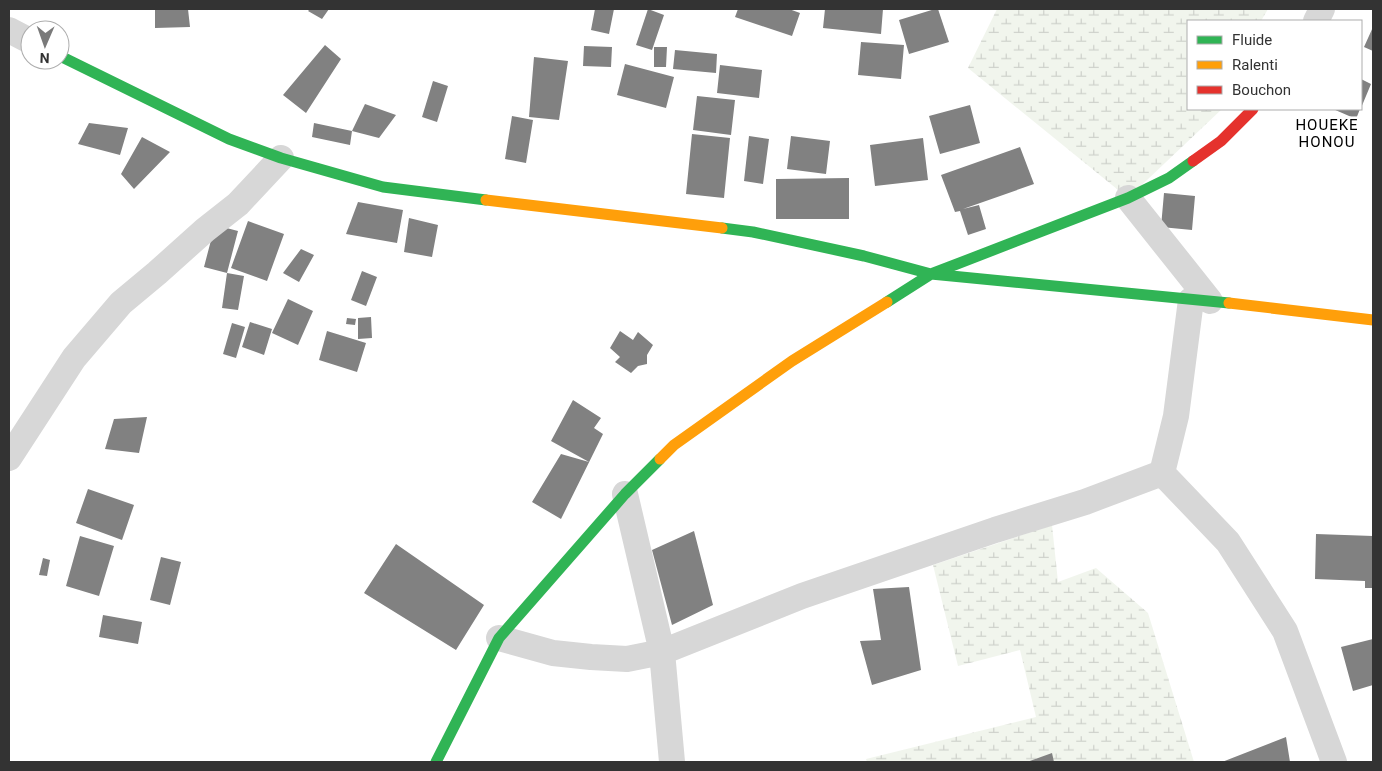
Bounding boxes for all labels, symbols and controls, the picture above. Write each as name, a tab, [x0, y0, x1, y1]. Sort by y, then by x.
north arrow	[20, 20, 70, 70]
legend	[1187, 20, 1362, 110]
text: Fluide	[1232, 31, 1272, 49]
text: N	[39, 50, 50, 66]
text: Ralenti	[1232, 56, 1278, 74]
text: Bouchon	[1232, 81, 1291, 99]
district label: HOUEKE HONOU	[1295, 116, 1359, 151]

